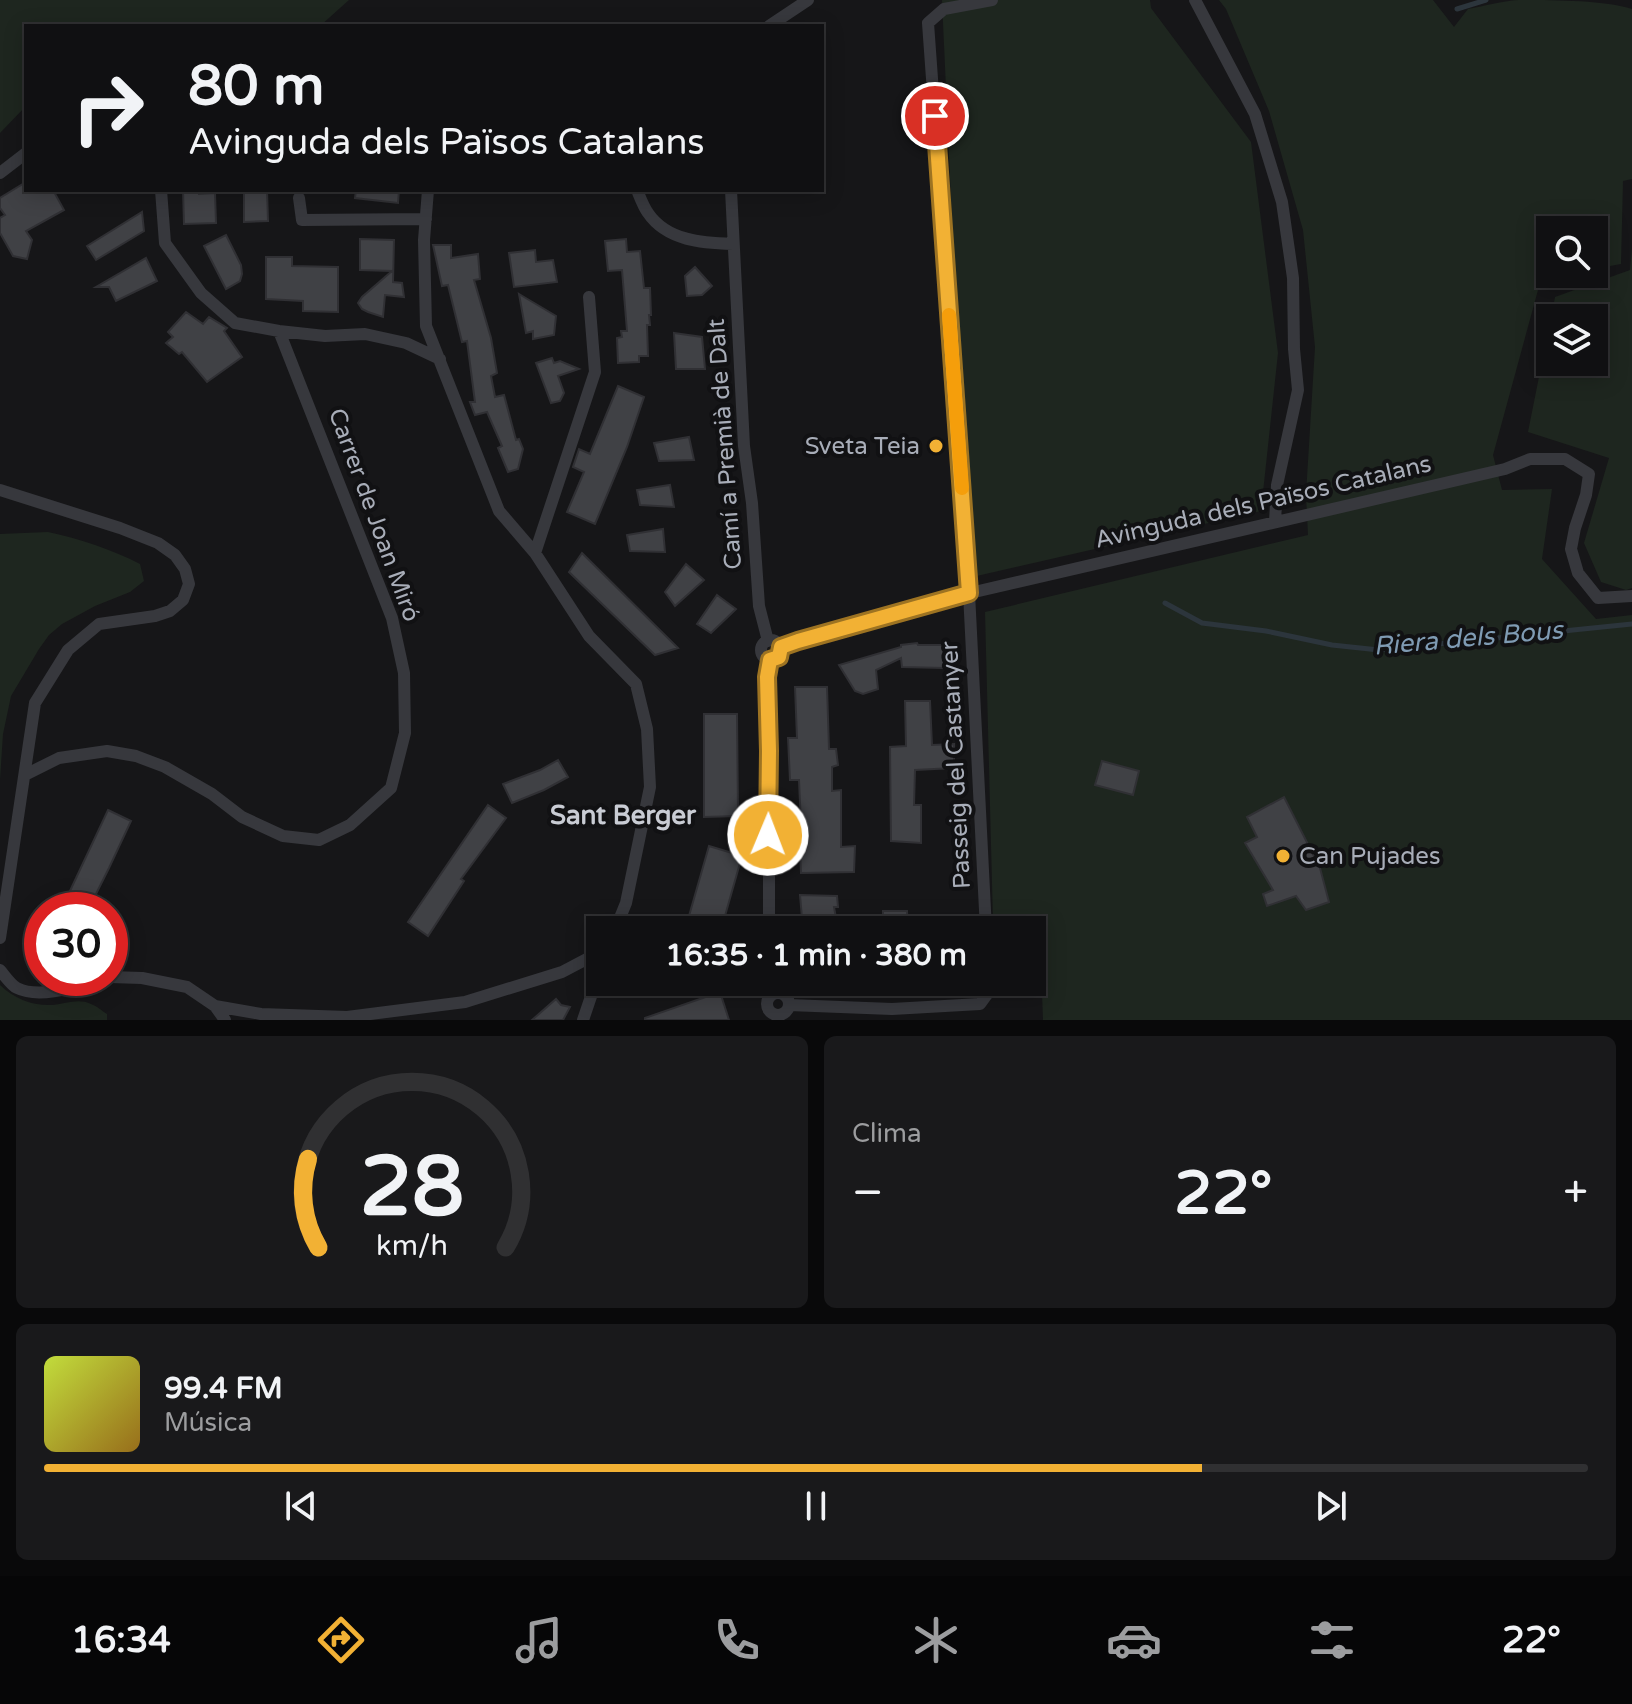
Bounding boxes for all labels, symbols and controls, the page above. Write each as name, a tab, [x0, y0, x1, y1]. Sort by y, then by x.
text: 80 m	[188, 53, 324, 120]
icon: right	[56, 56, 160, 160]
pin	[901, 82, 969, 150]
icon: arrive	[913, 94, 957, 138]
text: Avinguda dels Països Catalans	[188, 121, 705, 164]
map controls	[1536, 216, 1608, 376]
button: search	[1536, 216, 1608, 288]
button: layers	[1536, 304, 1608, 376]
street label: Camí a Premià de Dalt	[702, 317, 748, 571]
street label: Carrer de Joan Miró	[322, 404, 426, 626]
place label: Sveta Teia	[805, 432, 920, 461]
marker: Sveta Teia	[927, 437, 945, 455]
street label: Avinguda dels Països Catalans	[1092, 449, 1434, 555]
water label: Riera dels Bous	[1372, 614, 1565, 662]
street label: Passeig del Castanyer	[935, 640, 977, 890]
position arrow	[726, 793, 810, 877]
district label: Sant Berger	[550, 800, 697, 831]
place label: Can Pujades	[1299, 842, 1440, 871]
marker: Can Pujades	[1274, 847, 1292, 865]
speed limit sign: 30	[24, 892, 128, 996]
text: 16:35 · 1 min · 380 m	[665, 937, 967, 974]
text: Clima	[852, 1118, 922, 1149]
text: 28	[360, 1138, 464, 1238]
text: 22°	[1174, 1158, 1272, 1230]
text: −	[852, 1167, 883, 1220]
text: +	[1563, 1167, 1588, 1220]
text: km/h	[376, 1229, 448, 1263]
text: 99.4 FM	[164, 1370, 283, 1407]
text: Música	[164, 1407, 252, 1438]
icon: previous	[279, 1484, 323, 1528]
icon: pause	[794, 1484, 838, 1528]
icon: next	[1309, 1484, 1353, 1528]
icon: directions	[313, 1612, 369, 1668]
icon: music	[511, 1612, 567, 1668]
icon: phone	[709, 1612, 765, 1668]
icon: climate	[908, 1612, 964, 1668]
icon: car	[1106, 1612, 1162, 1668]
icon: filters	[1304, 1612, 1360, 1668]
text: 16:34	[71, 1619, 171, 1662]
text: 22°	[1502, 1619, 1561, 1662]

